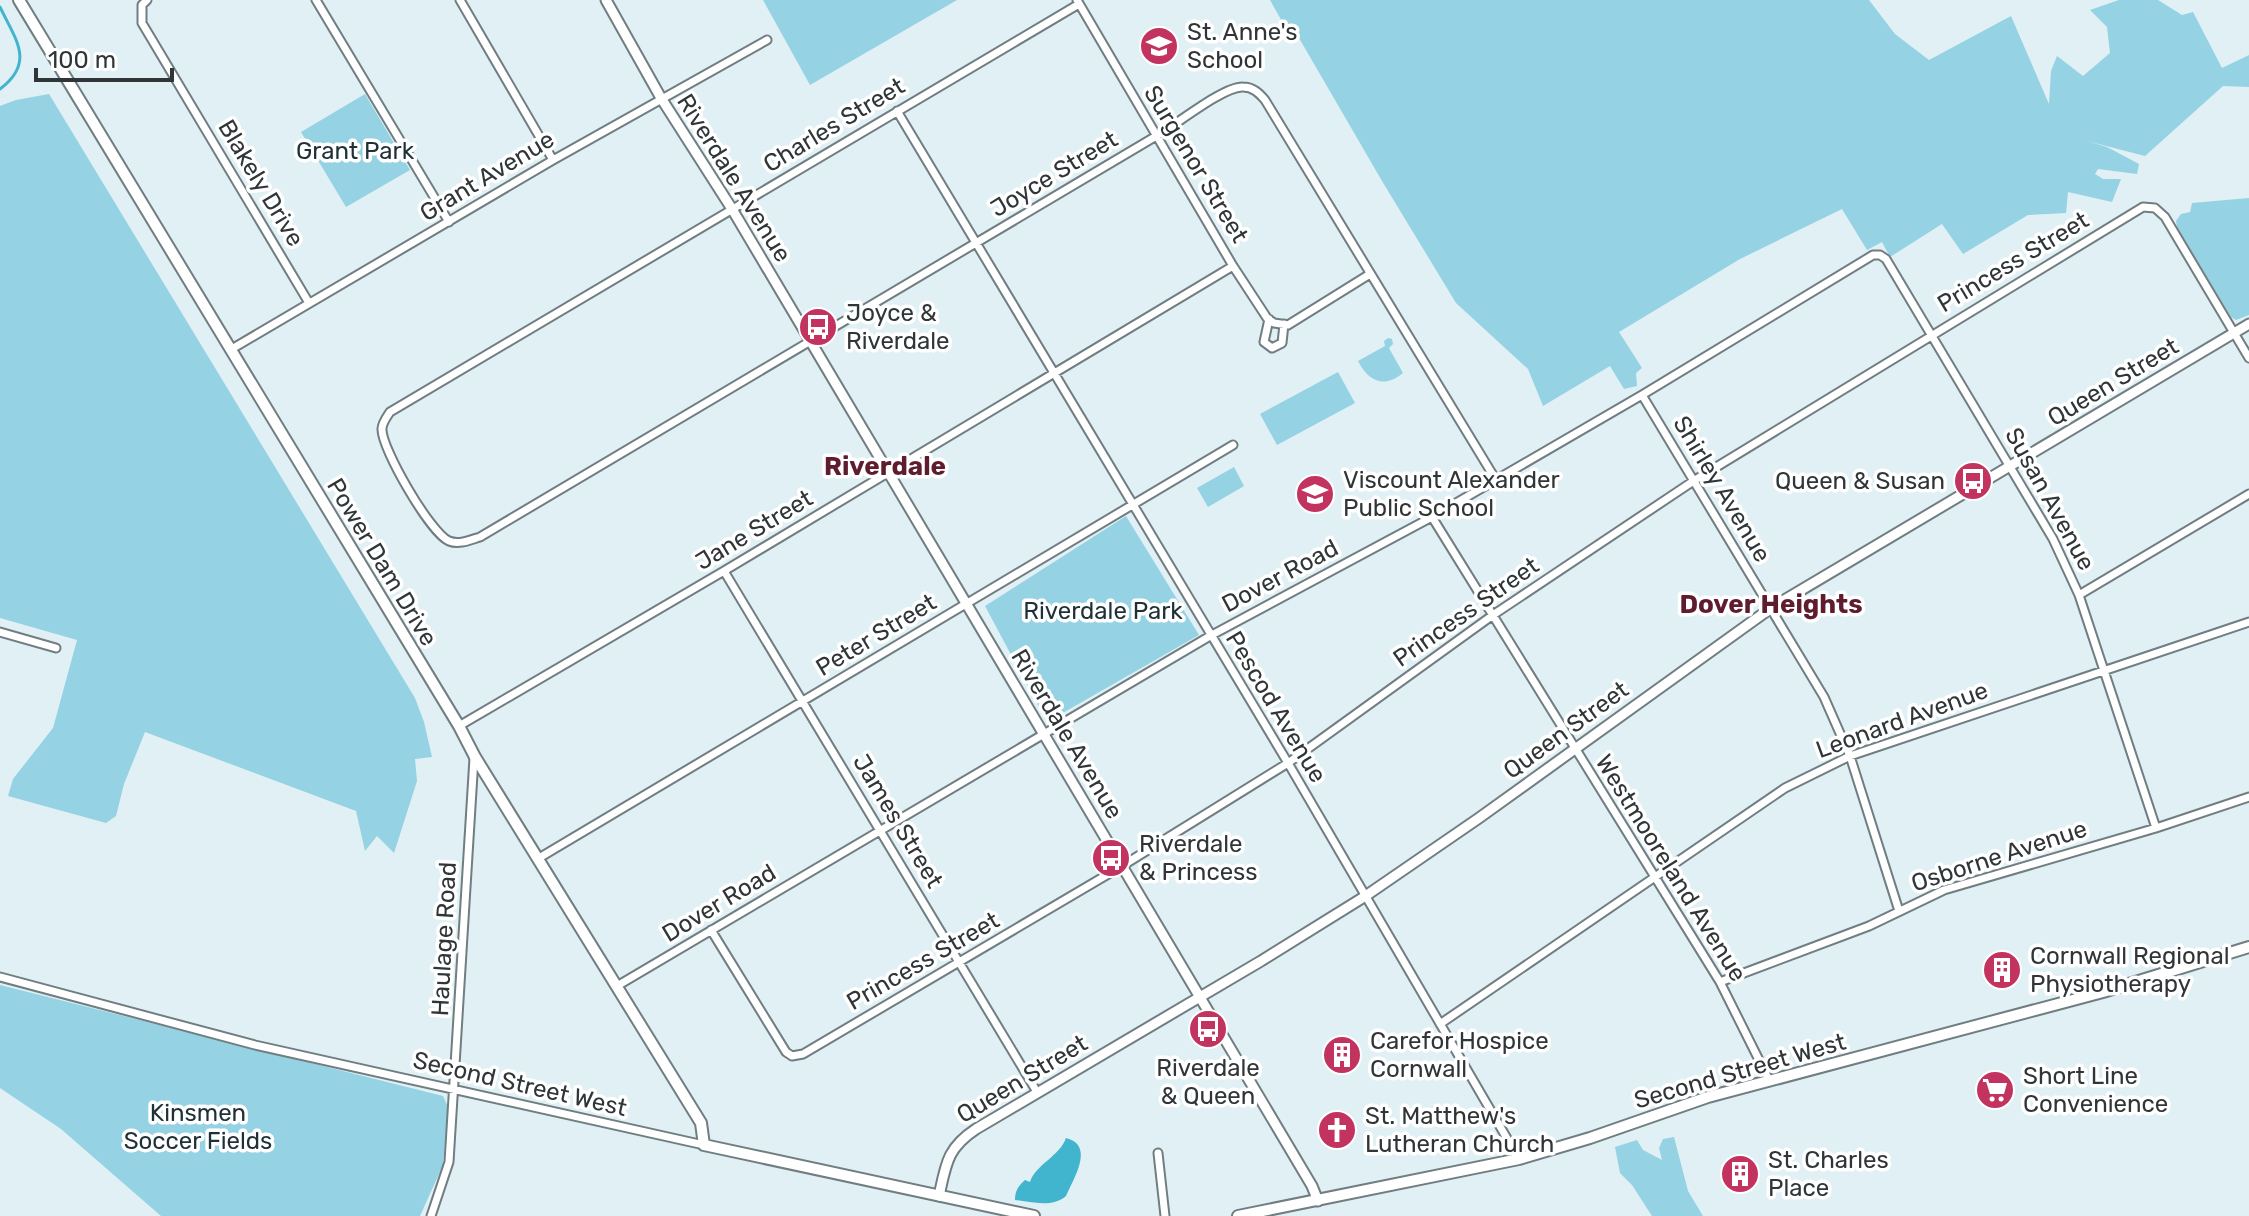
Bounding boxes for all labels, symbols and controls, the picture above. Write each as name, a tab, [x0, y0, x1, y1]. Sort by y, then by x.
place label: St. Anne's School	[1187, 18, 1298, 74]
school or university icon: St. Anne's School	[1138, 25, 1180, 67]
scale bar	[36, 32, 172, 82]
text: 100 m	[48, 46, 116, 74]
street label: Charles Street	[758, 72, 910, 178]
street label: Surgenor Street	[1138, 80, 1254, 248]
street label: Riverdale Avenue	[671, 89, 797, 267]
street label: Blakely Drive	[212, 115, 310, 251]
street label: Grant Avenue	[415, 125, 559, 227]
street label: Joyce Street	[985, 125, 1123, 223]
park label: Grant Park	[296, 137, 415, 165]
street label: Princess Street	[1932, 206, 2094, 318]
place label: Joyce & Riverdale	[846, 299, 950, 355]
bus stop icon: Joyce & Riverdale	[797, 306, 839, 348]
street label: Queen Street	[2043, 332, 2183, 432]
street label: Shirley Avenue	[1667, 411, 1777, 567]
street label: Susan Avenue	[1999, 423, 2101, 575]
district label: Riverdale	[824, 451, 946, 482]
bus stop icon: Queen & Susan	[1952, 460, 1994, 502]
place label: Viscount Alexander Public School	[1343, 466, 1560, 522]
place label: Queen & Susan	[1775, 467, 1945, 495]
street label: Power Dam Drive	[321, 473, 443, 651]
school or university icon: Viscount Alexander Public School	[1294, 473, 1336, 515]
street label: Jane Street	[690, 484, 818, 576]
street label: Dover Road	[1217, 534, 1343, 618]
street label: Princess Street	[1388, 551, 1544, 673]
street label: Peter Street	[811, 588, 941, 682]
district label: Dover Heights	[1679, 589, 1863, 620]
park label: Riverdale Park	[1023, 597, 1183, 625]
street label: Pescod Avenue	[1220, 626, 1332, 788]
street label: Riverdale Avenue	[1005, 644, 1129, 824]
street label: Queen Street	[1498, 675, 1634, 785]
street label: Leonard Avenue	[1812, 676, 1992, 764]
street label: James Street	[847, 749, 949, 893]
street label: Westmooreland Avenue	[1590, 749, 1752, 987]
street label: Osborne Avenue	[1908, 814, 2090, 898]
place label: Riverdale & Princess	[1139, 830, 1258, 886]
bus stop icon: Riverdale & Princess	[1090, 837, 1132, 879]
street label: Dover Road	[657, 858, 781, 948]
street label: Haulage Road	[426, 861, 462, 1017]
street label: Princess Street	[842, 906, 1004, 1016]
place label: Cornwall Regional Physiotherapy	[2030, 942, 2229, 998]
building icon: Cornwall Regional Physiotherapy	[1981, 949, 2023, 991]
bus stop icon: Riverdale & Queen	[1187, 1008, 1229, 1050]
place label: Carefor Hospice Cornwall	[1370, 1027, 1549, 1083]
street label: Second Street West	[1631, 1027, 1849, 1115]
street label: Queen Street	[952, 1029, 1092, 1129]
building icon: Carefor Hospice Cornwall	[1321, 1034, 1363, 1076]
street label: Second Street West	[410, 1046, 630, 1122]
place label: Riverdale & Queen	[1156, 1054, 1260, 1110]
place label: Short Line Convenience	[2023, 1062, 2168, 1118]
supermarket icon: Short Line Convenience	[1974, 1069, 2016, 1111]
park label: Kinsmen Soccer Fields	[124, 1099, 272, 1155]
place label: St. Matthew's Lutheran Church	[1365, 1102, 1554, 1158]
church icon: St. Matthew's Lutheran Church	[1316, 1109, 1358, 1151]
place label: St. Charles Place	[1768, 1146, 1889, 1202]
building icon: St. Charles Place	[1719, 1153, 1761, 1195]

